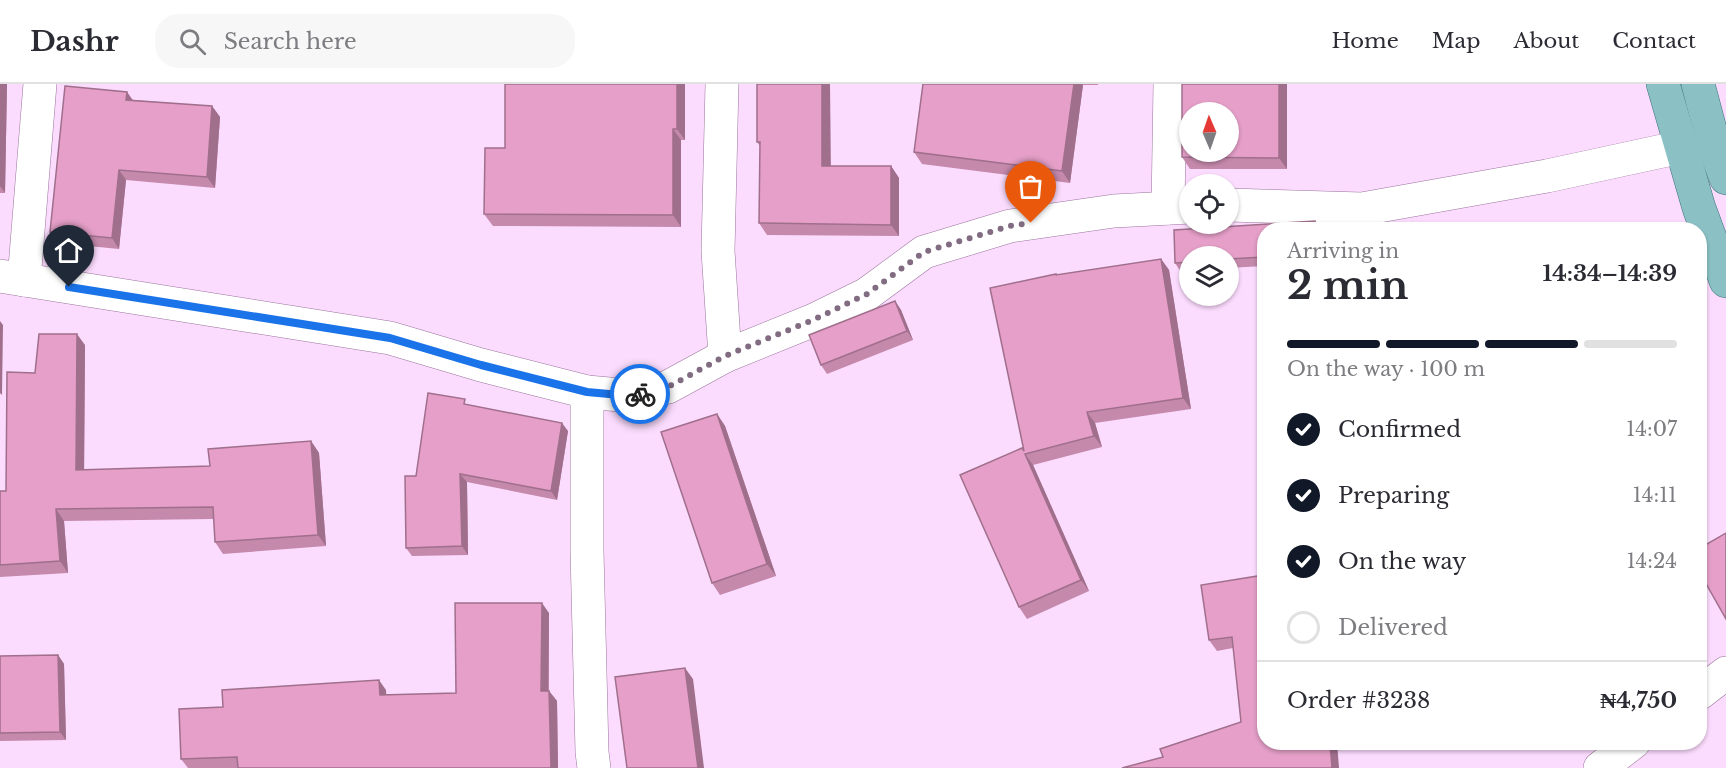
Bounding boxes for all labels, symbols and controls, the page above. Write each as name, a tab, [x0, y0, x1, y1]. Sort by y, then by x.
search box	[155, 14, 575, 68]
text: Dashr	[30, 24, 119, 59]
icon: search	[176, 25, 209, 58]
text: Search here	[224, 28, 357, 55]
text: Home	[1332, 28, 1399, 54]
text: Map	[1432, 28, 1480, 54]
text: About	[1513, 28, 1579, 54]
text: Contact	[1612, 28, 1696, 54]
north arrow	[1179, 102, 1239, 162]
map controls	[1179, 102, 1239, 306]
pin	[1005, 161, 1056, 223]
icon: bag	[1014, 170, 1047, 203]
button: locate	[1179, 174, 1239, 234]
pin	[43, 225, 94, 287]
icon: home	[52, 234, 85, 267]
text: Arriving in	[1287, 239, 1399, 263]
button: layers	[1179, 246, 1239, 306]
text: 14:34–14:39	[1543, 260, 1677, 287]
text: 2 min	[1287, 261, 1408, 310]
text: On the way · 100 m	[1287, 357, 1485, 381]
courier	[610, 364, 670, 424]
icon: bike	[624, 378, 657, 411]
icon: check	[1287, 413, 1320, 446]
text: Confirmed	[1338, 416, 1461, 443]
text: 14:07	[1626, 417, 1677, 441]
icon: check	[1287, 479, 1320, 512]
text: Preparing	[1338, 482, 1449, 509]
text: 14:11	[1633, 483, 1677, 507]
icon: check	[1287, 545, 1320, 578]
text: On the way	[1338, 548, 1466, 575]
text: 14:24	[1627, 549, 1677, 573]
text: Delivered	[1338, 614, 1448, 641]
text: Order #3238	[1287, 687, 1430, 714]
text: ₦4,750	[1600, 687, 1677, 714]

